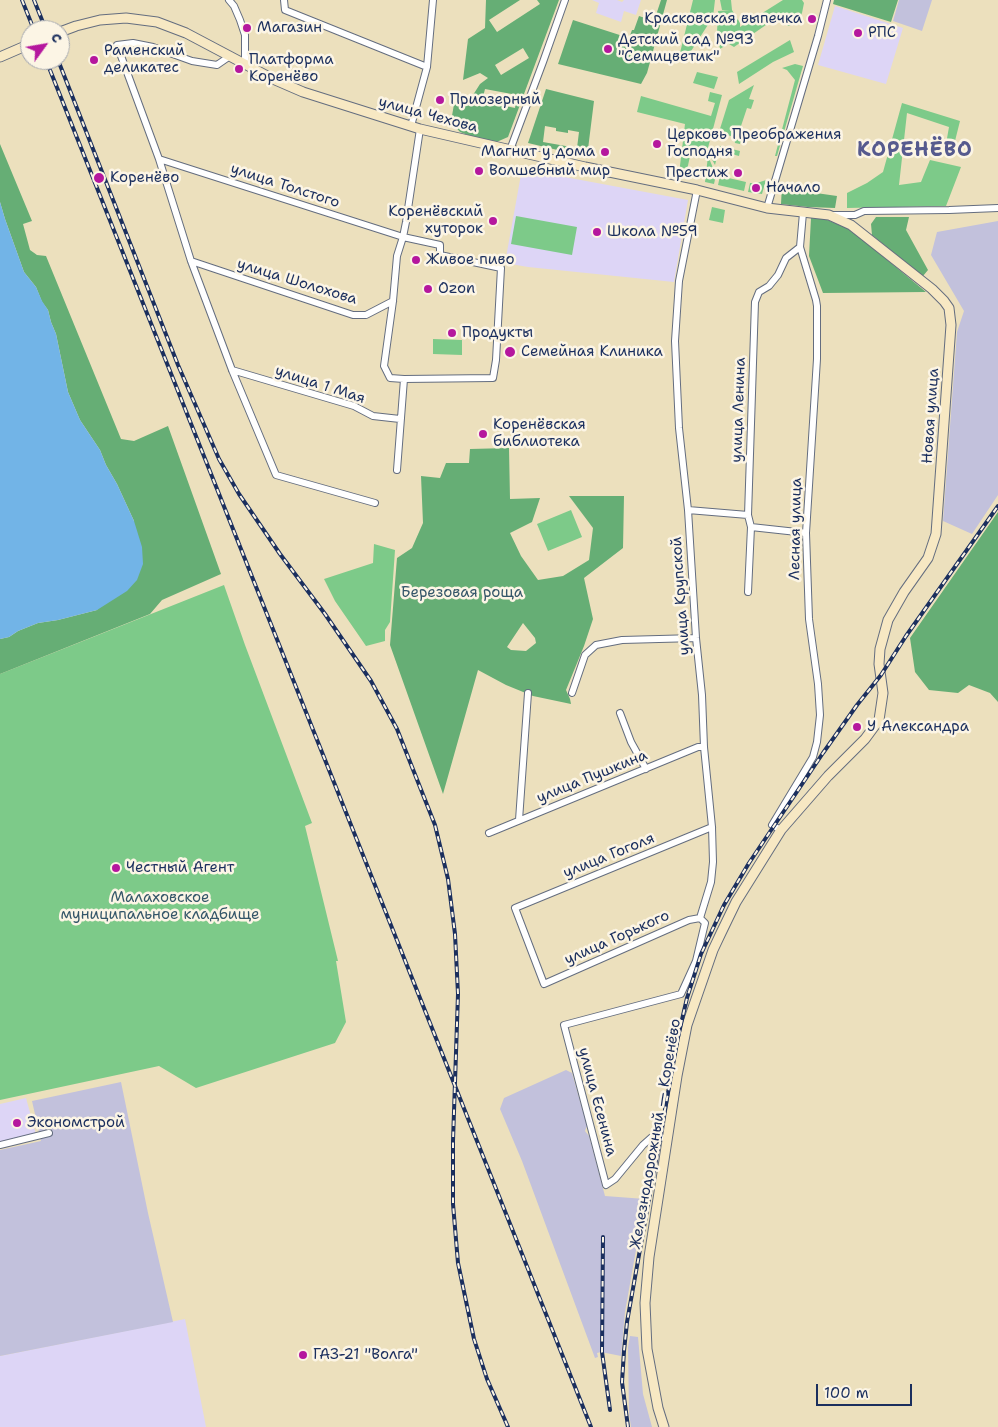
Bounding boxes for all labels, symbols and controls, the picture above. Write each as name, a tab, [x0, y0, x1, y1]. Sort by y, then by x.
place label: Красковская выпечка	[644, 10, 802, 28]
marker: Красковская выпечка	[806, 13, 818, 25]
place label: Магазин	[257, 19, 322, 37]
north arrow	[20, 20, 70, 70]
marker: Магазин	[241, 22, 253, 34]
place label: РПС	[868, 24, 896, 42]
marker: РПС	[852, 27, 864, 39]
text: С	[47, 29, 67, 46]
place label: Детский сад №93 "Семицветик"	[618, 31, 754, 66]
place label: Раменский деликатес	[104, 42, 185, 77]
marker: Детский сад №93 "Семицветик"	[602, 43, 614, 55]
place label: Платформа Коренёво	[249, 51, 333, 86]
marker: Раменский деликатес	[88, 54, 100, 66]
marker: Платформа Коренёво	[233, 63, 245, 75]
place label: Приозерный	[450, 91, 541, 109]
street label: улица Чехова	[377, 93, 479, 137]
marker: Приозерный	[434, 94, 446, 106]
place label: Церковь Преображения Господня	[667, 126, 841, 161]
marker: Церковь Преображения Господня	[651, 138, 663, 150]
district label: КОРЕНЁВО	[856, 139, 974, 163]
place label: Магнит у дома	[481, 143, 595, 161]
marker: Магнит у дома	[599, 146, 611, 158]
street label: улица Толстого	[228, 160, 342, 212]
place label: Волшебный мир	[489, 162, 610, 180]
place label: Престиж	[666, 164, 728, 182]
marker: Волшебный мир	[473, 165, 485, 177]
marker: Престиж	[732, 167, 744, 179]
place label: Коренёво	[110, 169, 179, 187]
marker: Коренёво	[92, 171, 106, 185]
place label: Начало	[766, 179, 821, 197]
marker: Начало	[750, 182, 762, 194]
place label: Коренёвский хуторок	[388, 203, 483, 238]
marker: Коренёвский хуторок	[487, 215, 499, 227]
place label: Школа №59	[607, 223, 698, 241]
marker: Школа №59	[591, 226, 603, 238]
place label: Живое пиво	[426, 251, 515, 269]
marker: Живое пиво	[410, 254, 422, 266]
street label: улица Шолохова	[235, 255, 359, 309]
place label: Ozon	[438, 280, 475, 298]
marker: Ozon	[422, 283, 434, 295]
place label: Продукты	[462, 324, 533, 342]
marker: Продукты	[446, 327, 458, 339]
place label: Семейная Клиника	[521, 343, 663, 361]
marker: Семейная Клиника	[503, 345, 517, 359]
street label: улица Ленина	[728, 357, 750, 463]
street label: улица 1 Мая	[273, 362, 367, 408]
street label: Новая улица	[919, 368, 943, 464]
place label: Коренёвская библиотека	[493, 416, 586, 451]
marker: Коренёвская библиотека	[477, 428, 489, 440]
street label: Лесная улица	[786, 478, 806, 580]
street label: улица Крупской	[668, 536, 694, 656]
park label: Березовая роща	[401, 584, 523, 602]
place label: У Александра	[867, 718, 969, 736]
marker: У Александра	[851, 721, 863, 733]
street label: улица Пушкина	[534, 747, 650, 807]
street label: улица Гоголя	[561, 830, 657, 882]
place label: Честный Агент	[126, 859, 234, 877]
marker: Честный Агент	[110, 862, 122, 874]
park label: Малаховское муниципальное кладбище	[60, 889, 260, 924]
street label: улица Горького	[562, 907, 672, 969]
street label: Железнодорожный — Коренёво	[627, 1017, 685, 1251]
street label: улица Есенина	[574, 1046, 620, 1158]
place label: Экономстрой	[27, 1114, 125, 1132]
marker: Экономстрой	[11, 1117, 23, 1129]
place label: ГАЗ-21 "Волга"	[313, 1346, 418, 1364]
marker: ГАЗ-21 "Волга"	[297, 1349, 309, 1361]
scale bar	[818, 1374, 914, 1406]
text: 100 m	[824, 1383, 869, 1403]

